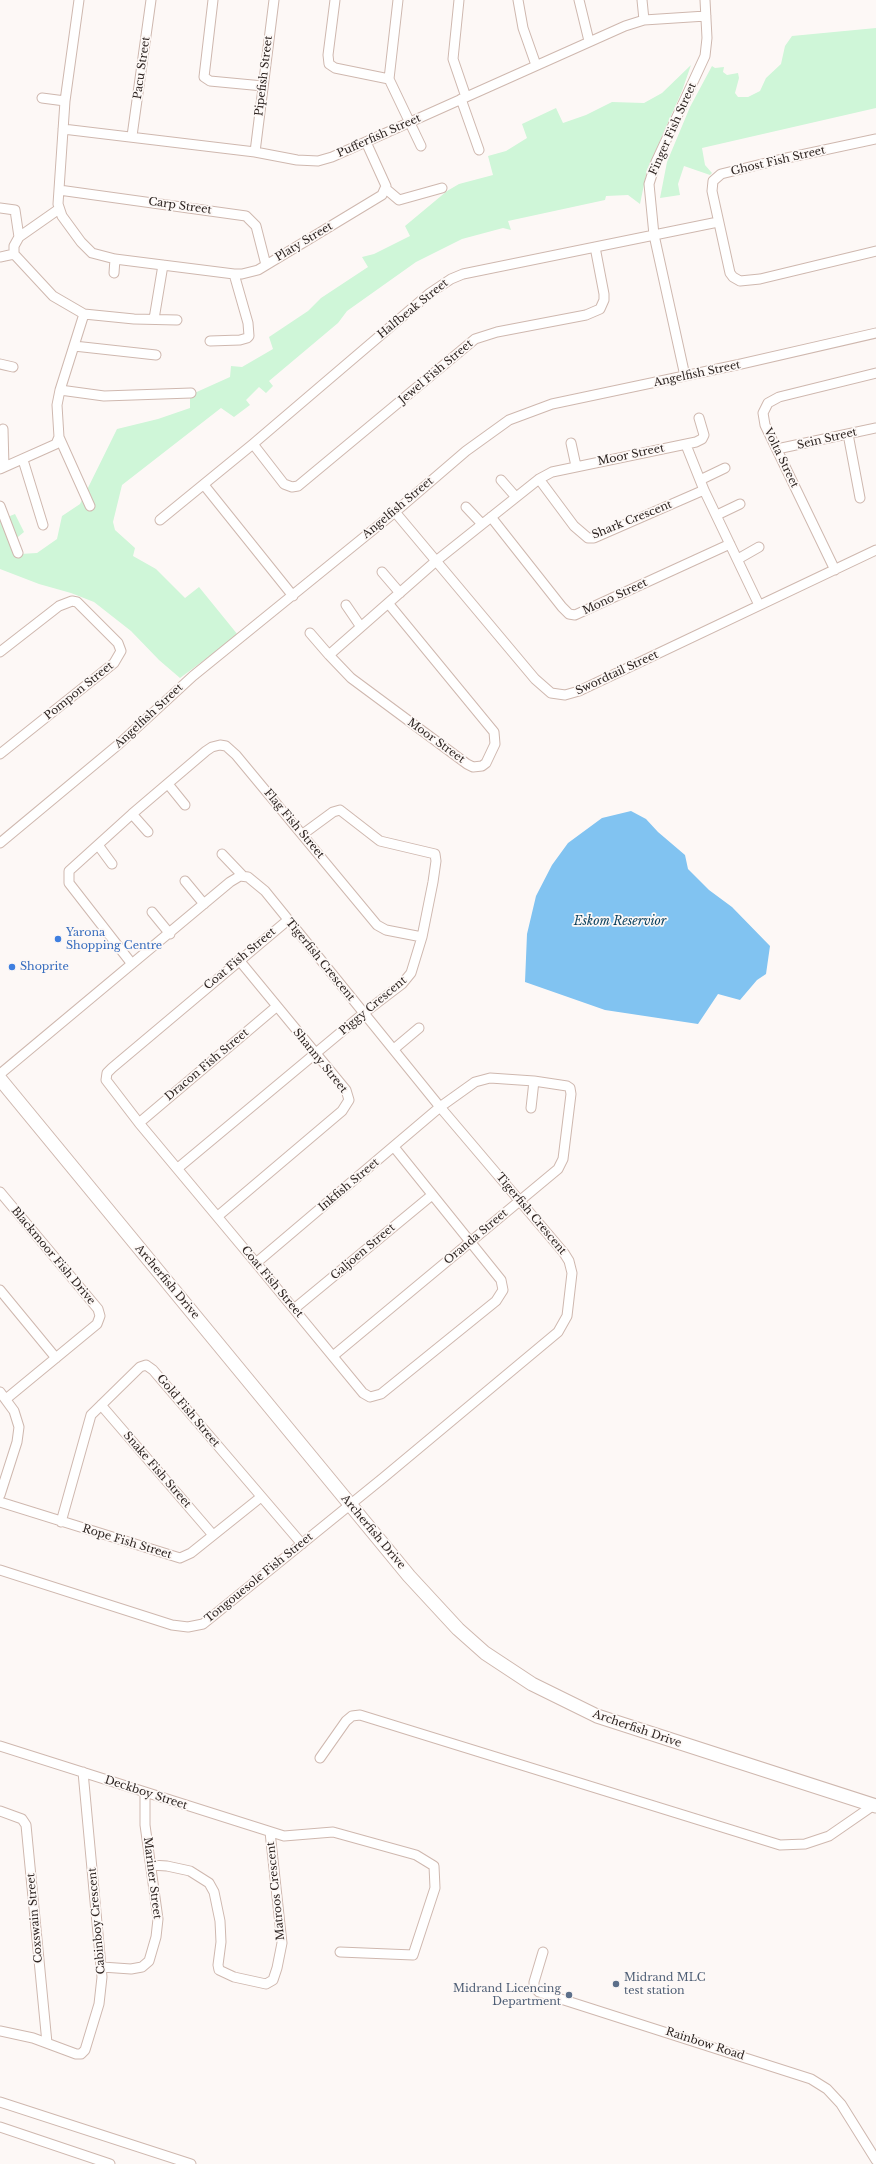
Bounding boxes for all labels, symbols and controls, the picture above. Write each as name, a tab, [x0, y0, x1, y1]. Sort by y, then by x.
street label: Pipefish Street	[253, 35, 275, 117]
street label: Pacu Street	[131, 36, 153, 100]
street label: Finger Fish Street	[647, 81, 699, 177]
street label: Pufferfish Street	[335, 112, 423, 160]
street label: Ghost Fish Street	[729, 144, 827, 178]
street label: Carp Street	[147, 195, 213, 217]
street label: Platy Street	[273, 220, 335, 264]
street label: Halfbeak Street	[375, 276, 451, 342]
street label: Jewel Fish Street	[396, 337, 476, 407]
street label: Angelfish Street	[652, 358, 742, 390]
street label: Volta Street	[761, 426, 801, 490]
street label: Sein Street	[796, 426, 858, 452]
street label: Moor Street	[597, 442, 665, 468]
street label: Angelfish Street	[360, 475, 436, 541]
street label: Shark Crescent	[590, 498, 674, 542]
street label: Mono Street	[581, 576, 649, 618]
street label: Swordtail Street	[574, 648, 660, 698]
street label: Pompon Street	[42, 659, 116, 723]
street label: Angelfish Street	[112, 681, 186, 751]
street label: Moor Street	[405, 716, 467, 766]
street label: Flag Fish Street	[261, 787, 327, 861]
water label: Eskom Reservior	[574, 915, 666, 929]
street label: Tigerfish Crescent	[283, 916, 357, 1004]
street label: Coat Fish Street	[202, 925, 278, 993]
place label: Yarona Shopping Centre	[66, 926, 162, 952]
marker: Yarona Shopping Centre	[53, 934, 63, 944]
place label: Shoprite	[20, 960, 69, 974]
marker: Shoprite	[7, 962, 17, 972]
street label: Piggy Crescent	[337, 974, 409, 1038]
street label: Dracon Fish Street	[163, 1026, 251, 1104]
street label: Shanny Street	[290, 1026, 350, 1096]
street label: Inkfish Street	[316, 1156, 382, 1214]
street label: Tigerfish Crescent	[493, 1171, 569, 1257]
street label: Blackmoor Fish Drive	[8, 1204, 98, 1308]
street label: Oranda Street	[441, 1207, 511, 1267]
street label: Galjoen Street	[328, 1221, 398, 1283]
street label: Archerfish Drive	[132, 1242, 202, 1322]
street label: Coat Fish Street	[238, 1244, 306, 1320]
street label: Gold Fish Street	[154, 1372, 222, 1450]
street label: Snake Fish Street	[120, 1429, 194, 1511]
street label: Archerfish Drive	[338, 1492, 408, 1572]
street label: Rope Fish Street	[81, 1522, 173, 1562]
street label: Tongouesole Fish Street	[202, 1530, 316, 1626]
street label: Archerfish Drive	[591, 1708, 683, 1750]
street label: Deckboy Street	[103, 1773, 189, 1813]
street label: Mariner Street	[140, 1836, 164, 1920]
street label: Matroos Crescent	[264, 1841, 288, 1941]
street label: Cabinboy Crescent	[86, 1867, 108, 1975]
street label: Coxswain Street	[24, 1872, 46, 1964]
place label: Midrand MLC test station	[624, 1971, 705, 1997]
marker: Midrand MLC test station	[611, 1979, 621, 1989]
place label: Midrand Licencing Department	[453, 1982, 561, 2008]
marker: Midrand Licencing Department	[564, 1990, 574, 2000]
street label: Rainbow Road	[664, 2025, 746, 2063]

